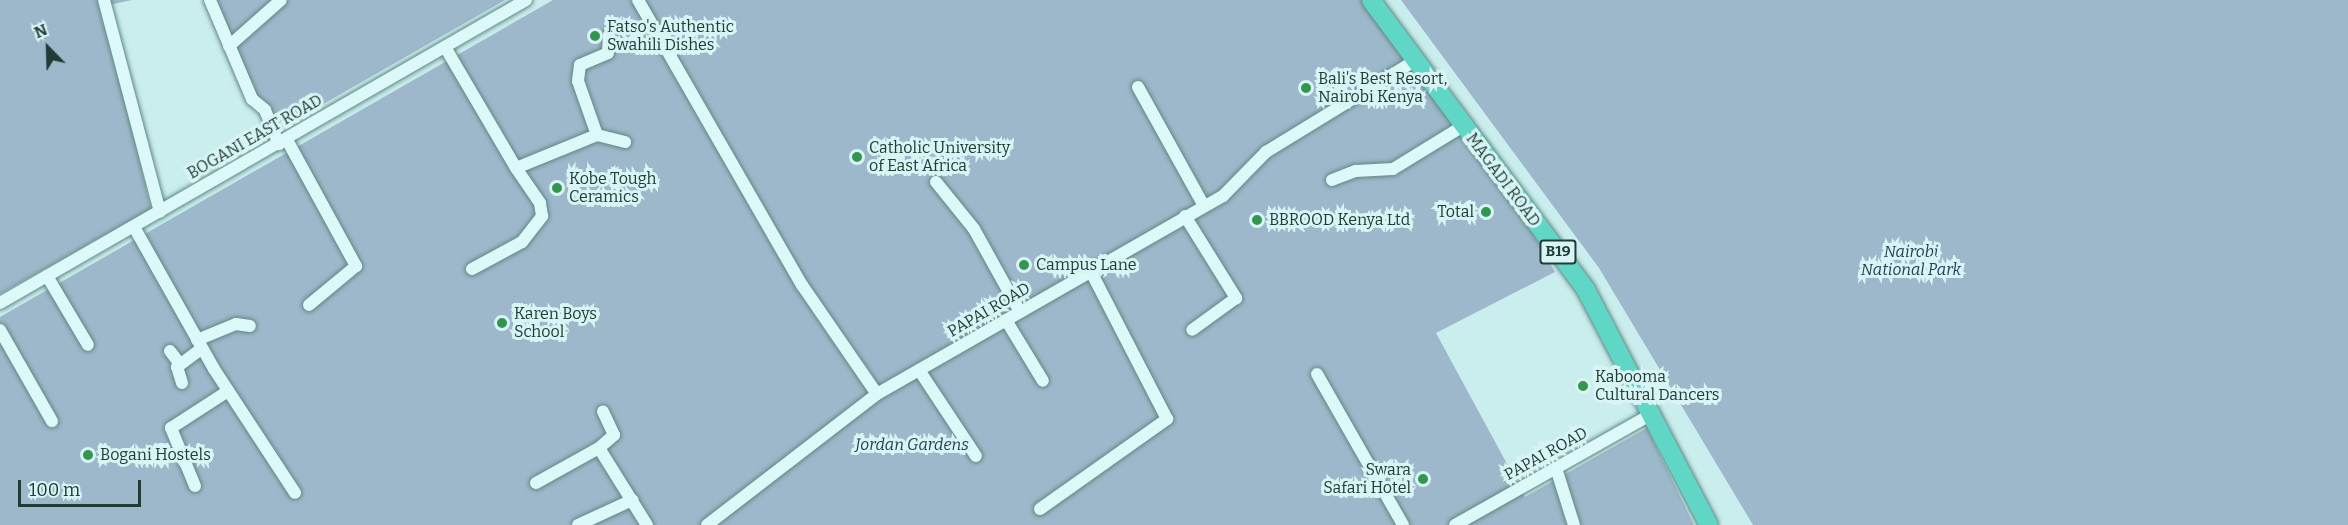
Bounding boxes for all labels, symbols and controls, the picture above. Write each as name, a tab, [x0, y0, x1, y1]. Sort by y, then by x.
place label: Fatso's Authentic Swahili Dishes	[607, 17, 734, 55]
north arrow	[18, 18, 78, 78]
text: N	[31, 20, 50, 42]
marker: Fatso's Authentic Swahili Dishes	[588, 29, 602, 43]
place label: Bali's Best Resort, Nairobi Kenya	[1318, 69, 1447, 107]
marker: Bali's Best Resort, Nairobi Kenya	[1299, 81, 1313, 95]
street label: BOGANI EAST ROAD	[184, 91, 326, 183]
street label: MAGADI ROAD	[1462, 130, 1544, 230]
place label: Catholic University of East Africa	[869, 138, 1010, 176]
marker: Catholic University of East Africa	[850, 150, 864, 164]
place label: Kobe Tough Ceramics	[569, 169, 656, 207]
marker: Kobe Tough Ceramics	[550, 181, 564, 195]
place label: Total	[1437, 202, 1474, 222]
marker: Total	[1479, 205, 1493, 219]
place label: BBROOD Kenya Ltd	[1269, 210, 1410, 230]
marker: BBROOD Kenya Ltd	[1250, 213, 1264, 227]
road number: B19	[1538, 240, 1578, 264]
park label: Nairobi National Park	[1861, 242, 1961, 280]
place label: Campus Lane	[1036, 255, 1137, 275]
marker: Campus Lane	[1017, 258, 1031, 272]
street label: PAPAI ROAD	[944, 279, 1034, 341]
place label: Karen Boys School	[514, 304, 597, 342]
marker: Karen Boys School	[495, 316, 509, 330]
place label: Kabooma Cultural Dancers	[1595, 367, 1719, 405]
marker: Kabooma Cultural Dancers	[1576, 379, 1590, 393]
street label: PAPAI ROAD	[1501, 423, 1591, 485]
park label: Jordan Gardens	[855, 435, 969, 455]
place label: Bogani Hostels	[100, 445, 211, 465]
marker: Bogani Hostels	[81, 448, 95, 462]
place label: Swara Safari Hotel	[1323, 460, 1411, 498]
scale bar	[21, 468, 144, 506]
marker: Swara Safari Hotel	[1416, 472, 1430, 486]
text: 100 m	[29, 479, 80, 501]

